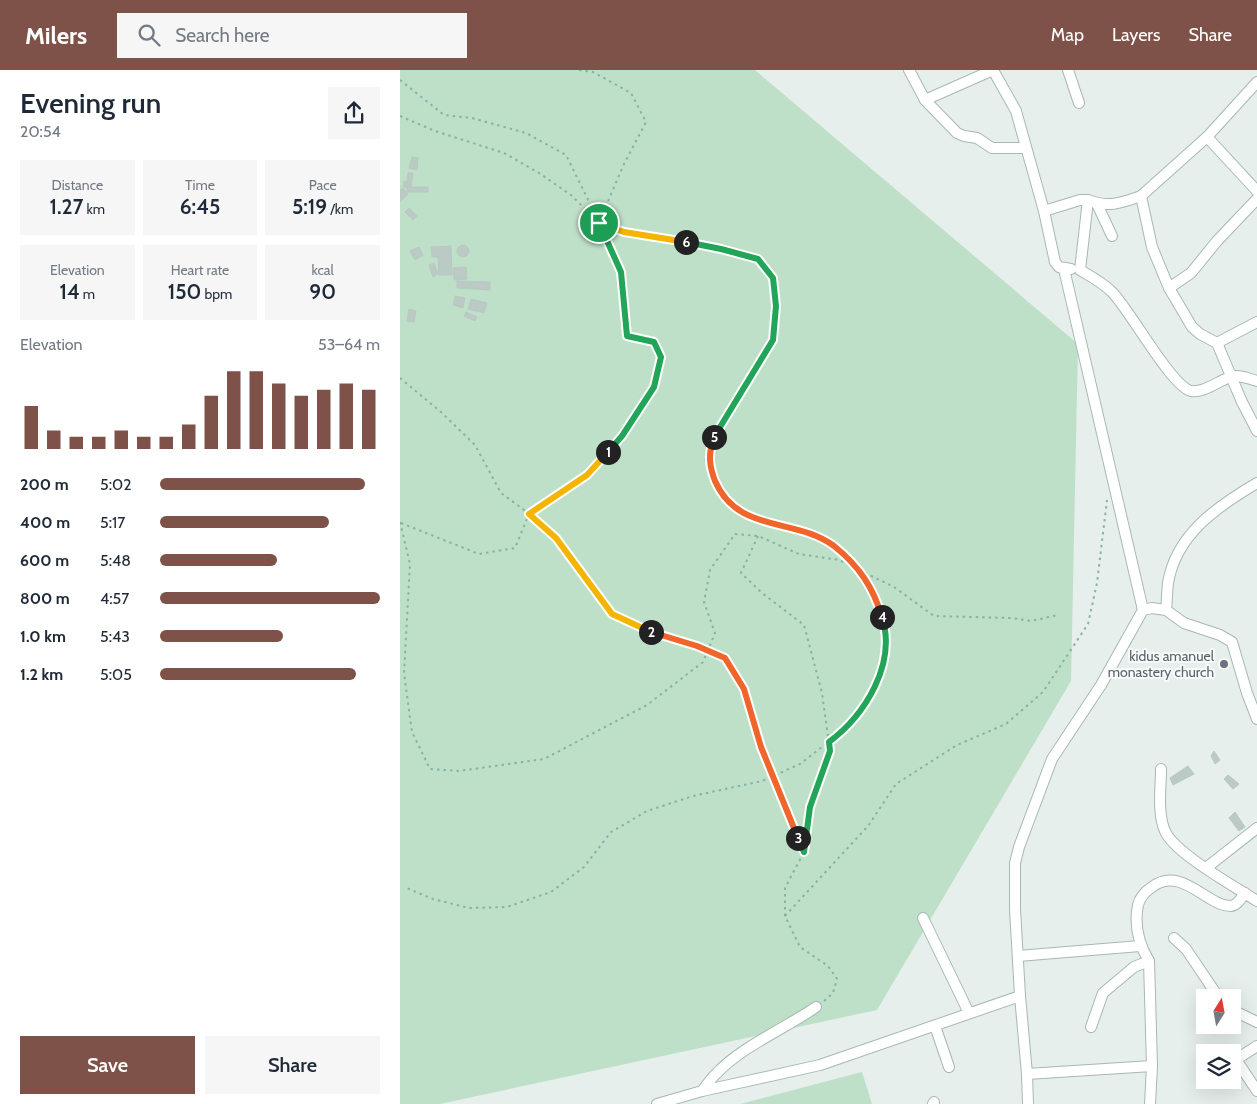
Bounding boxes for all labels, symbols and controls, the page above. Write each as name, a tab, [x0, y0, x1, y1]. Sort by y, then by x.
search box	[117, 13, 467, 58]
text: Milers	[25, 21, 87, 50]
icon: search	[135, 21, 163, 49]
text: Search here	[175, 24, 270, 47]
text: Map	[1051, 24, 1084, 46]
text: Layers	[1112, 24, 1161, 46]
text: Share	[1189, 24, 1232, 46]
text: Evening run	[20, 86, 161, 120]
button: share	[328, 87, 380, 139]
text: 20:54	[20, 122, 61, 141]
text: Distance	[52, 176, 103, 194]
text: Time	[185, 176, 215, 194]
text: Pace	[309, 176, 337, 194]
text: 1.27	[50, 194, 83, 219]
text: 6:45	[180, 194, 220, 219]
text: 5:19	[292, 194, 327, 219]
text: km	[83, 200, 105, 218]
text: /km	[327, 200, 353, 218]
pin	[578, 202, 620, 244]
icon: arrive	[585, 209, 613, 237]
pin: 6	[674, 230, 698, 254]
text: 6	[683, 233, 690, 251]
text: Elevation	[50, 261, 105, 279]
text: Heart rate	[171, 261, 229, 279]
text: kcal	[311, 261, 334, 279]
text: 14	[60, 279, 80, 304]
text: 150	[168, 279, 201, 304]
text: 90	[309, 279, 336, 304]
text: m	[80, 285, 95, 303]
text: bpm	[201, 285, 232, 303]
text: Elevation	[20, 335, 83, 354]
text: 53–64 m	[318, 335, 380, 354]
pin: 5	[702, 424, 726, 450]
text: 5	[711, 428, 718, 446]
pin: 1	[596, 440, 620, 464]
text: 1	[606, 443, 611, 461]
text: 200 m	[20, 475, 69, 494]
text: 5:02	[100, 475, 132, 494]
text: 400 m	[20, 513, 70, 532]
text: 5:17	[100, 513, 125, 532]
text: 600 m	[20, 551, 69, 570]
text: 5:48	[100, 551, 131, 570]
text: 800 m	[20, 589, 70, 608]
text: 4:57	[100, 589, 129, 608]
pin: 4	[870, 604, 894, 630]
text: 4	[878, 608, 887, 626]
pin: 2	[638, 620, 664, 644]
text: 2	[648, 623, 655, 641]
text: 1.0 km	[20, 627, 66, 646]
text: 5:43	[100, 627, 130, 646]
place label: kidus amanuel monastery church	[1108, 647, 1215, 681]
marker: kidus amanuel monastery church	[1218, 658, 1230, 670]
text: 1.2 km	[20, 665, 63, 684]
text: 5:05	[100, 665, 132, 684]
pin: 3	[786, 826, 810, 850]
text: 3	[795, 829, 802, 847]
north arrow	[1196, 989, 1241, 1034]
map controls	[1196, 989, 1241, 1089]
button: Save	[20, 1036, 195, 1094]
button: Share	[205, 1036, 380, 1094]
button: layers	[1196, 1044, 1241, 1089]

